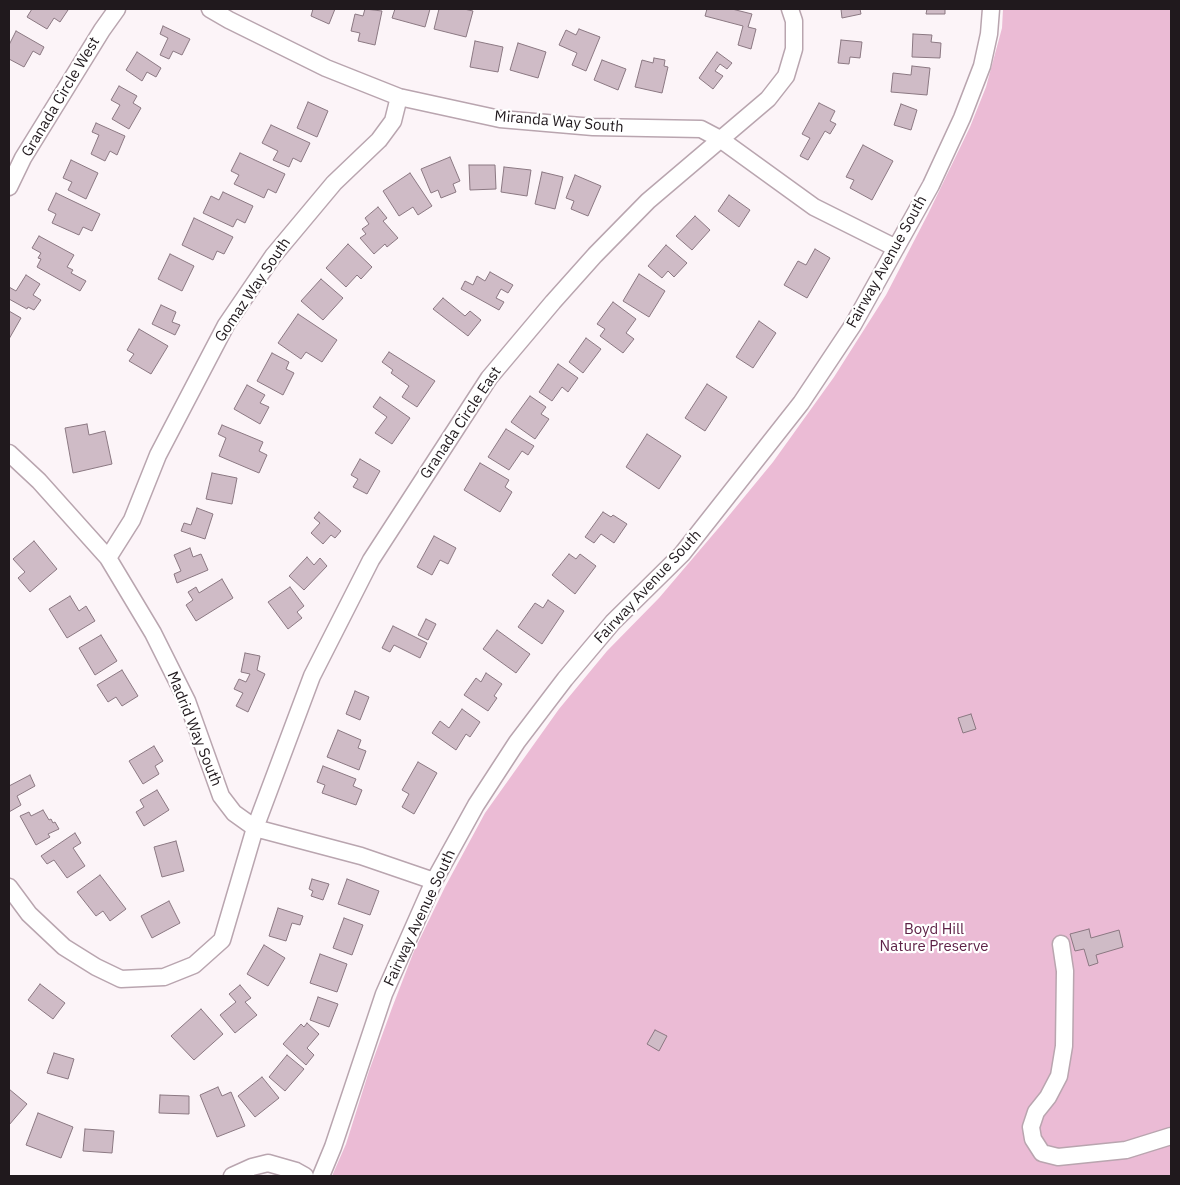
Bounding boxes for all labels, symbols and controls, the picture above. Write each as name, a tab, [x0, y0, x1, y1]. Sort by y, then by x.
street label: Granada Circle West	[18, 34, 104, 160]
street label: Miranda Way South	[494, 107, 624, 137]
street label: Fairway Avenue South	[843, 193, 931, 331]
street label: Gomaz Way South	[211, 234, 295, 346]
street label: Granada Circle East	[417, 363, 505, 483]
street label: Fairway Avenue South	[591, 527, 705, 647]
street label: Madrid Way South	[163, 669, 225, 789]
street label: Fairway Avenue South	[380, 847, 460, 989]
park label: Boyd Hill Nature Preserve	[880, 921, 988, 956]

